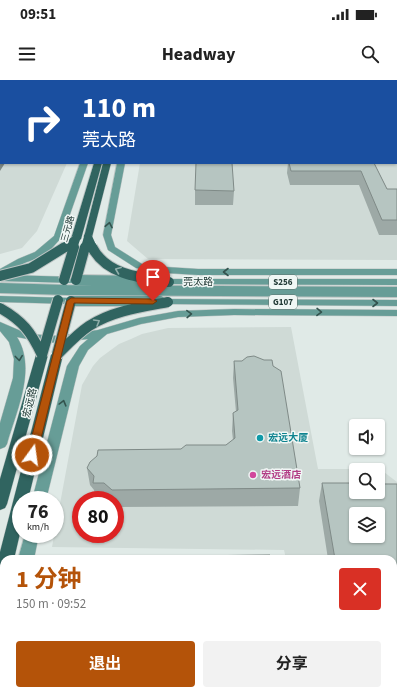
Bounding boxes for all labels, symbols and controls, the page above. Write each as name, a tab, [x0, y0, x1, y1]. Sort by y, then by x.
text: 09:51	[20, 4, 56, 25]
text: Headway	[162, 42, 235, 67]
icon: menu	[16, 43, 38, 65]
icon: search	[359, 43, 381, 65]
text: 110 m	[82, 88, 156, 128]
icon: right	[16, 96, 68, 148]
text: 莞太路	[82, 128, 136, 153]
street label: 三元路	[58, 214, 78, 244]
one-way arrow	[104, 222, 113, 228]
pin	[136, 260, 170, 301]
icon: arrive	[142, 266, 164, 288]
one-way arrow	[114, 267, 121, 275]
one-way arrow	[223, 268, 229, 276]
street label: 莞太路	[183, 275, 213, 289]
road number: S256	[269, 275, 297, 289]
road number: G107	[269, 295, 297, 309]
one-way arrow	[372, 299, 378, 307]
one-way arrow	[316, 308, 322, 316]
one-way arrow	[186, 309, 192, 318]
one-way arrow	[93, 319, 101, 326]
one-way arrow	[14, 355, 23, 361]
street label: 宏远路	[20, 387, 40, 419]
one-way arrow	[58, 399, 67, 406]
map controls	[349, 419, 385, 543]
button: sound	[349, 419, 385, 455]
place label: 宏远大厦	[268, 431, 308, 445]
marker: 宏远大厦	[255, 433, 265, 443]
position arrow	[11, 434, 53, 476]
button: search	[349, 463, 385, 499]
place label: 宏远酒店	[261, 468, 301, 482]
marker: 宏远酒店	[248, 470, 258, 480]
speed limit sign: 80	[72, 491, 124, 543]
text: 76	[27, 498, 49, 526]
button: layers	[349, 507, 385, 543]
text: km/h	[27, 520, 49, 534]
text: 1 分钟	[16, 562, 81, 597]
button: close	[339, 568, 381, 610]
text: 150 m · 09:52	[16, 595, 86, 613]
button: 退出	[16, 641, 195, 687]
button: 分享	[203, 641, 381, 687]

